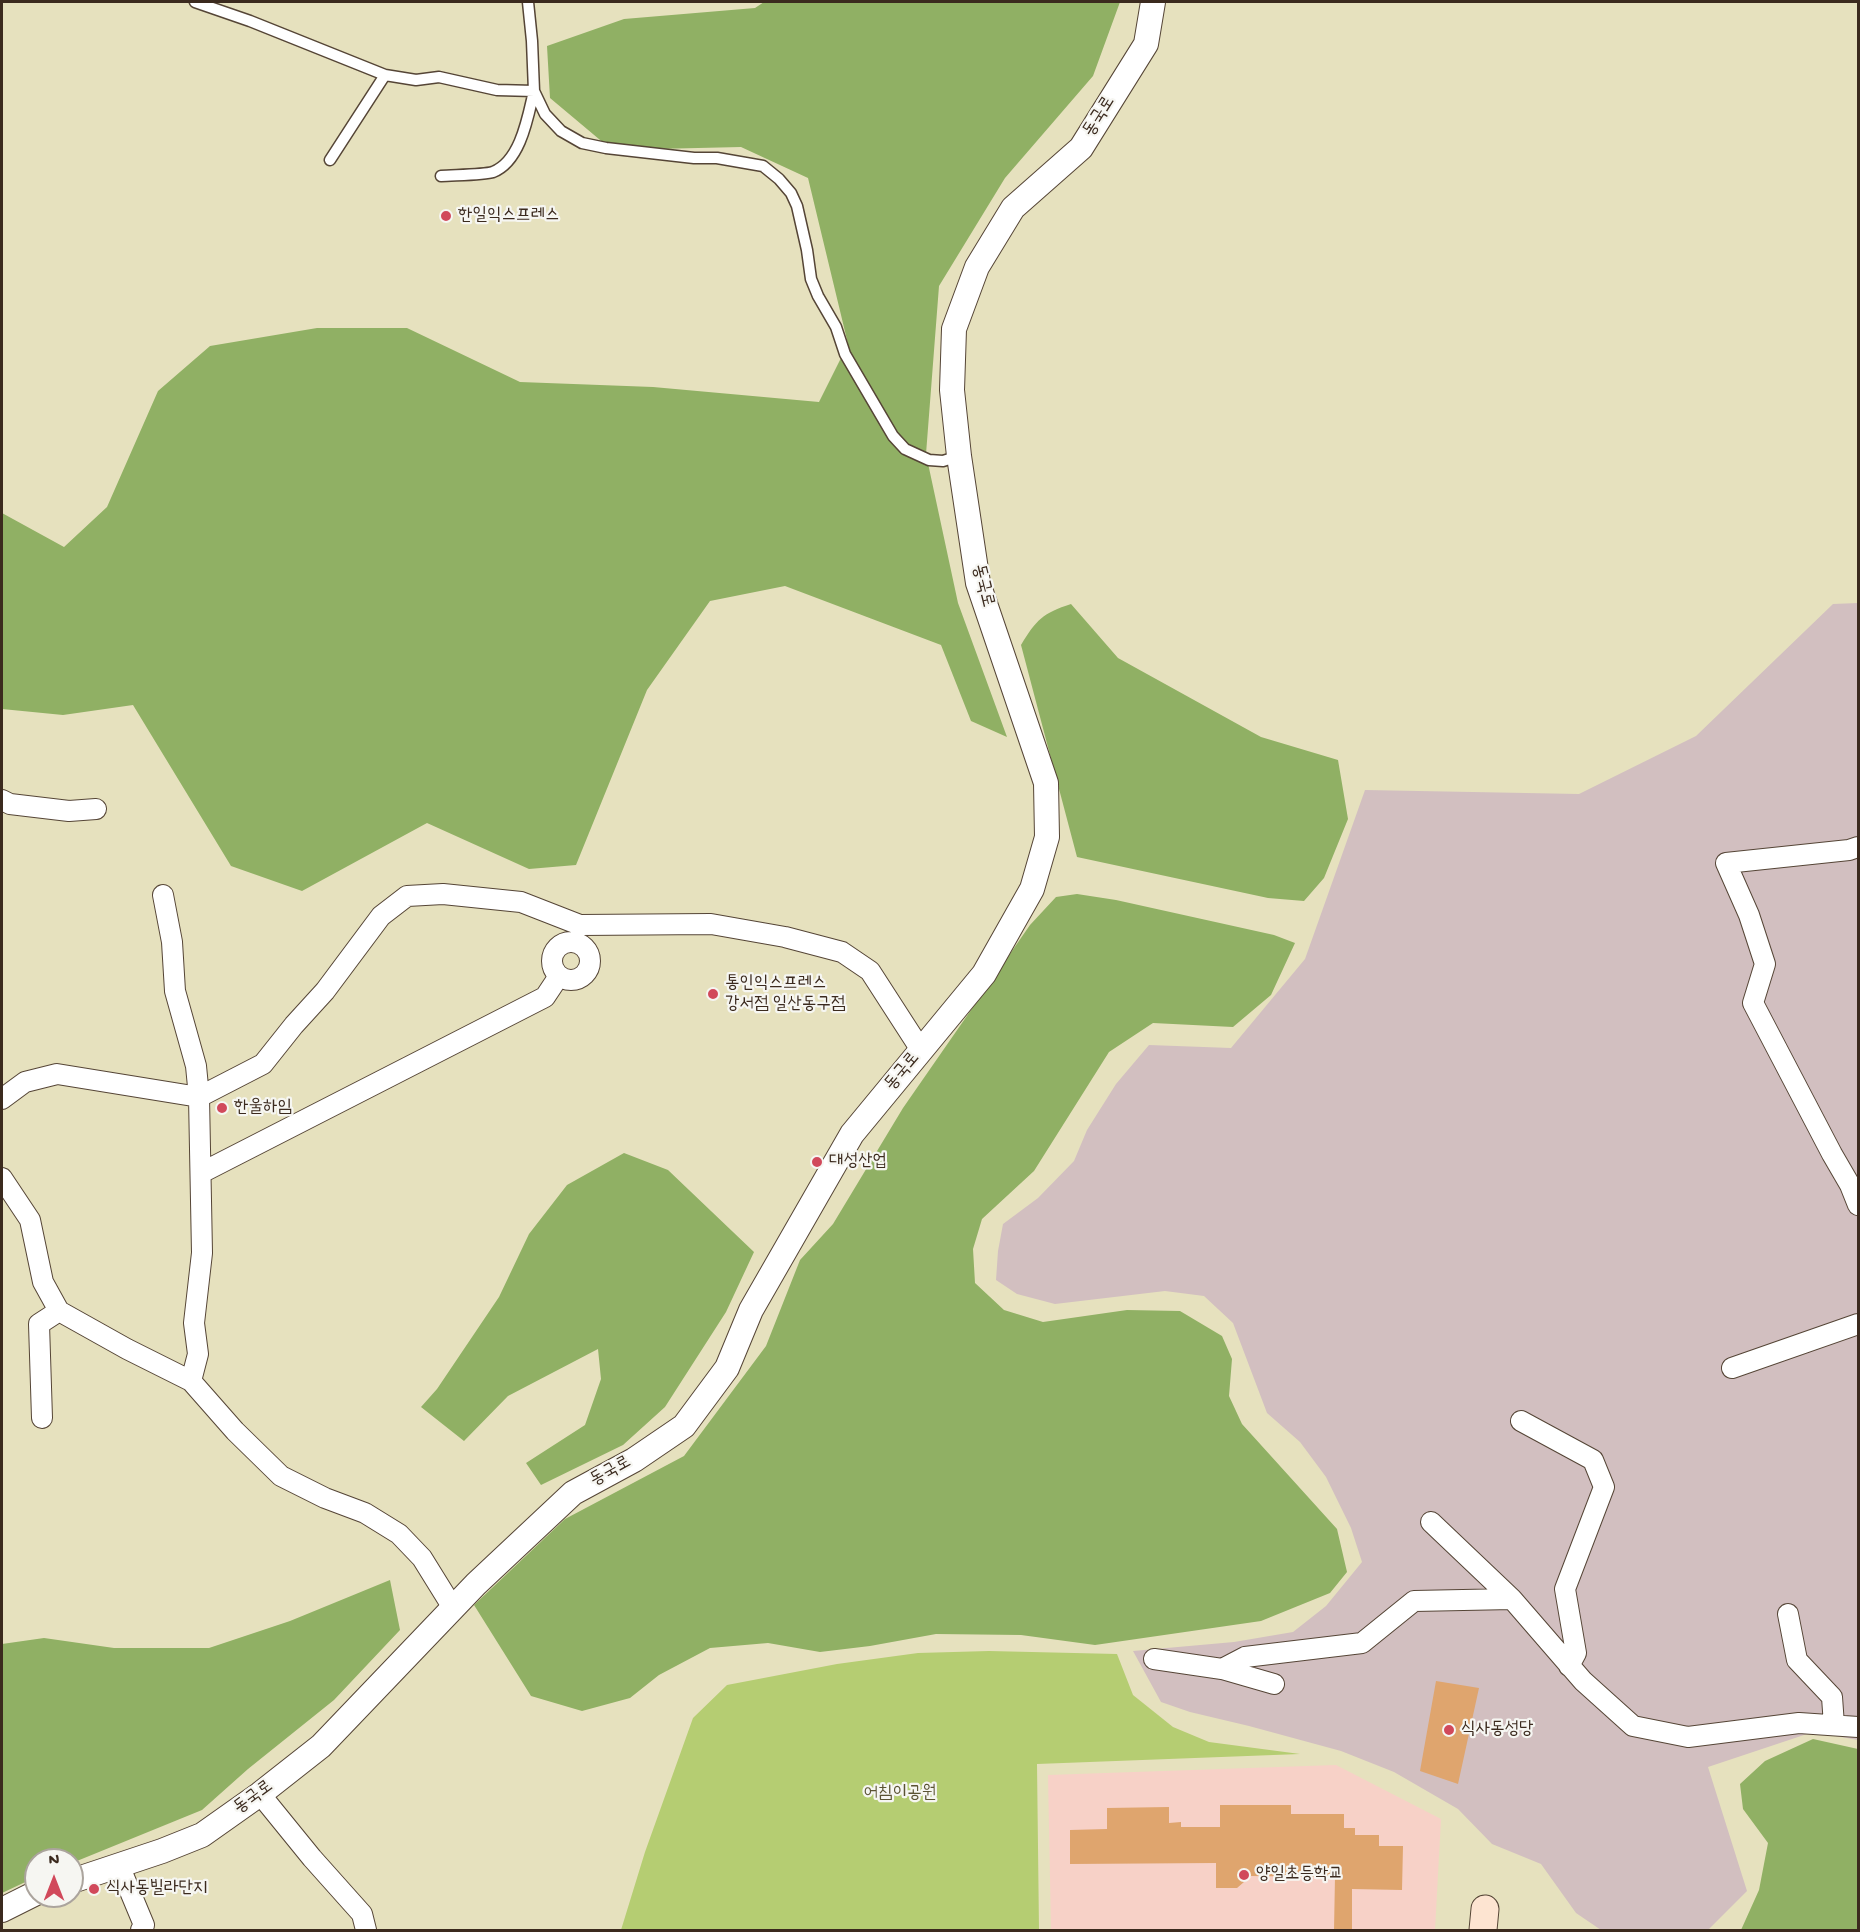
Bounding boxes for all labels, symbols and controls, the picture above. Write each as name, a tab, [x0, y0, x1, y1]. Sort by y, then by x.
street label: 동국로	[1079, 93, 1121, 141]
place label: 한일익스프레스	[458, 205, 559, 227]
marker: 한일익스프레스	[439, 209, 453, 223]
street label: 동국로	[966, 562, 998, 610]
place label: 통인익스프레스 강서점 일산동구점	[725, 973, 845, 1016]
marker: 통인익스프레스 강서점 일산동구점	[706, 987, 720, 1001]
street label: 동국로	[881, 1048, 925, 1096]
place label: 한울하임	[234, 1097, 292, 1119]
marker: 한울하임	[215, 1101, 229, 1115]
place label: 대성산업	[829, 1151, 887, 1173]
marker: 대성산업	[810, 1155, 824, 1169]
street label: 동국로	[587, 1452, 635, 1492]
place label: 식사동성당	[1461, 1719, 1533, 1741]
marker: 식사동성당	[1442, 1723, 1456, 1737]
street label: 동국로	[230, 1776, 278, 1820]
park label: 어침이공원	[864, 1783, 936, 1805]
north arrow	[24, 1848, 84, 1908]
text: N	[49, 1852, 59, 1871]
place label: 양일초등학교	[1256, 1864, 1343, 1886]
marker: 양일초등학교	[1237, 1868, 1251, 1882]
place label: 식사동빌라단지	[106, 1878, 207, 1900]
marker: 식사동빌라단지	[87, 1882, 101, 1896]

